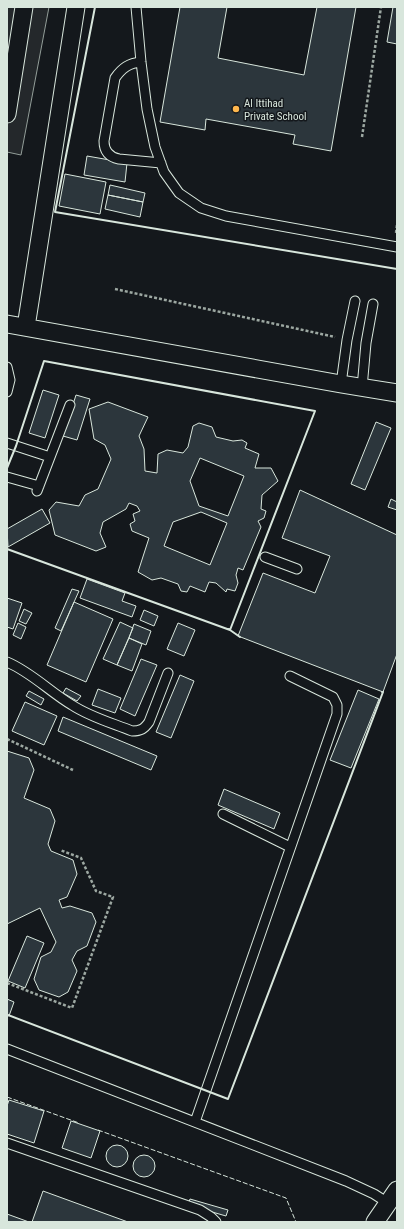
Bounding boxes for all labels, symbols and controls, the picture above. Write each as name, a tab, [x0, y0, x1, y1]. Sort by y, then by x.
place label: Al Ittihad Private School	[244, 97, 306, 123]
marker: Al Ittihad Private School	[231, 104, 241, 114]

